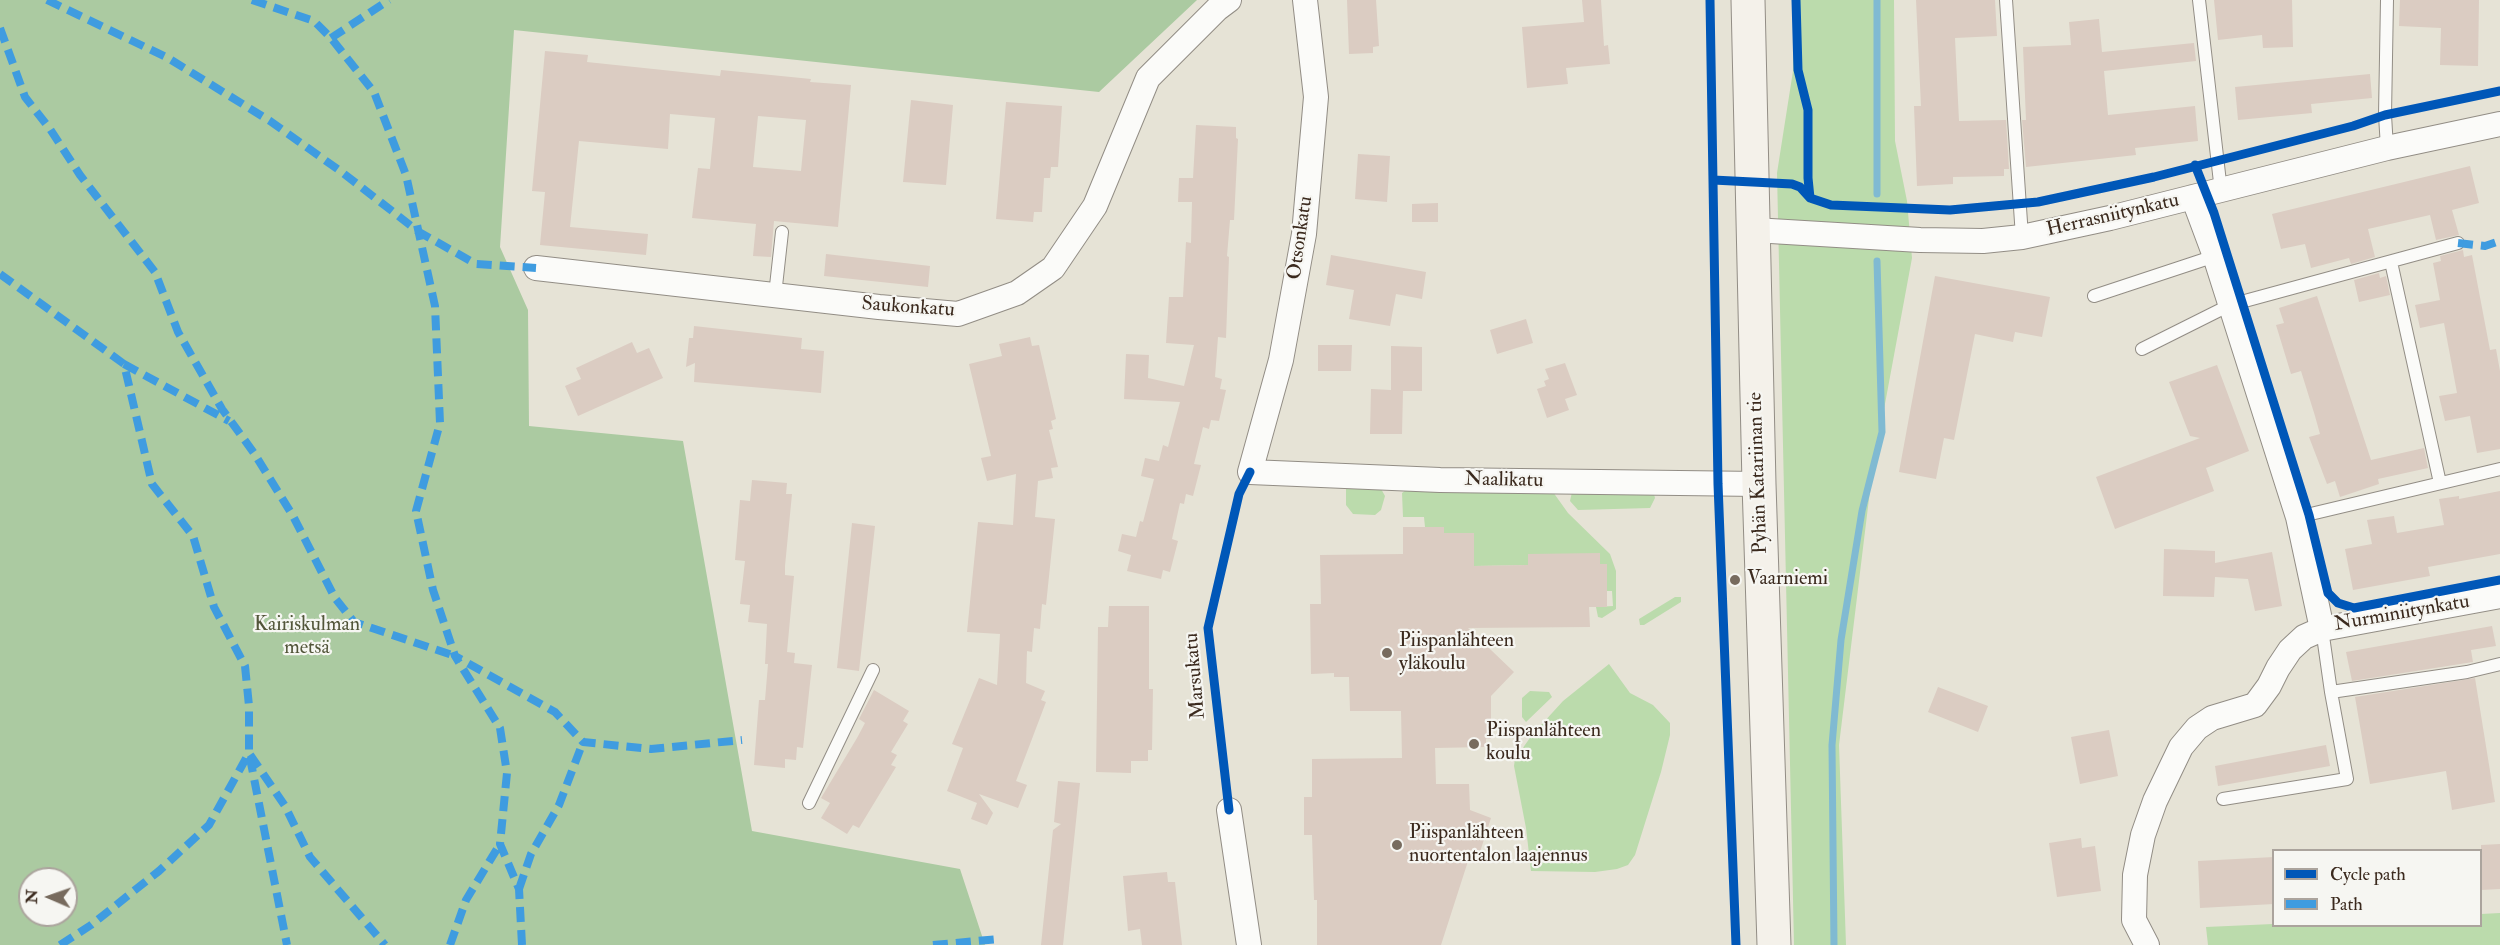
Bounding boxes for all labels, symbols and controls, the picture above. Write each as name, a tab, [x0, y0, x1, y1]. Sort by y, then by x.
street label: Herrasniitynkatu	[2044, 189, 2182, 243]
street label: Otsonkatu	[1283, 195, 1319, 281]
street label: Saukonkatu	[861, 293, 955, 323]
street label: Pyhän Katariinan tie	[1744, 392, 1774, 554]
street label: Naalikatu	[1464, 468, 1544, 494]
place label: Vaarniemi	[1747, 568, 1828, 592]
marker: Vaarniemi	[1728, 573, 1742, 587]
street label: Nurminiitynkatu	[2332, 590, 2472, 638]
park label: Kairiskulman metsä	[254, 614, 360, 661]
place label: Piispanlähteen yläkoulu	[1399, 630, 1514, 677]
street label: Marsukatu	[1180, 632, 1212, 720]
marker: Piispanlähteen yläkoulu	[1380, 646, 1394, 660]
place label: Piispanlähteen koulu	[1486, 720, 1601, 767]
marker: Piispanlähteen koulu	[1467, 737, 1481, 751]
place label: Piispanlähteen nuortentalon laajennus	[1409, 822, 1588, 869]
marker: Piispanlähteen nuortentalon laajennus	[1390, 838, 1404, 852]
legend	[2272, 849, 2482, 927]
text: Cycle path	[2330, 863, 2406, 886]
north arrow	[18, 867, 78, 927]
text: N	[22, 889, 42, 904]
text: Path	[2330, 893, 2363, 916]

